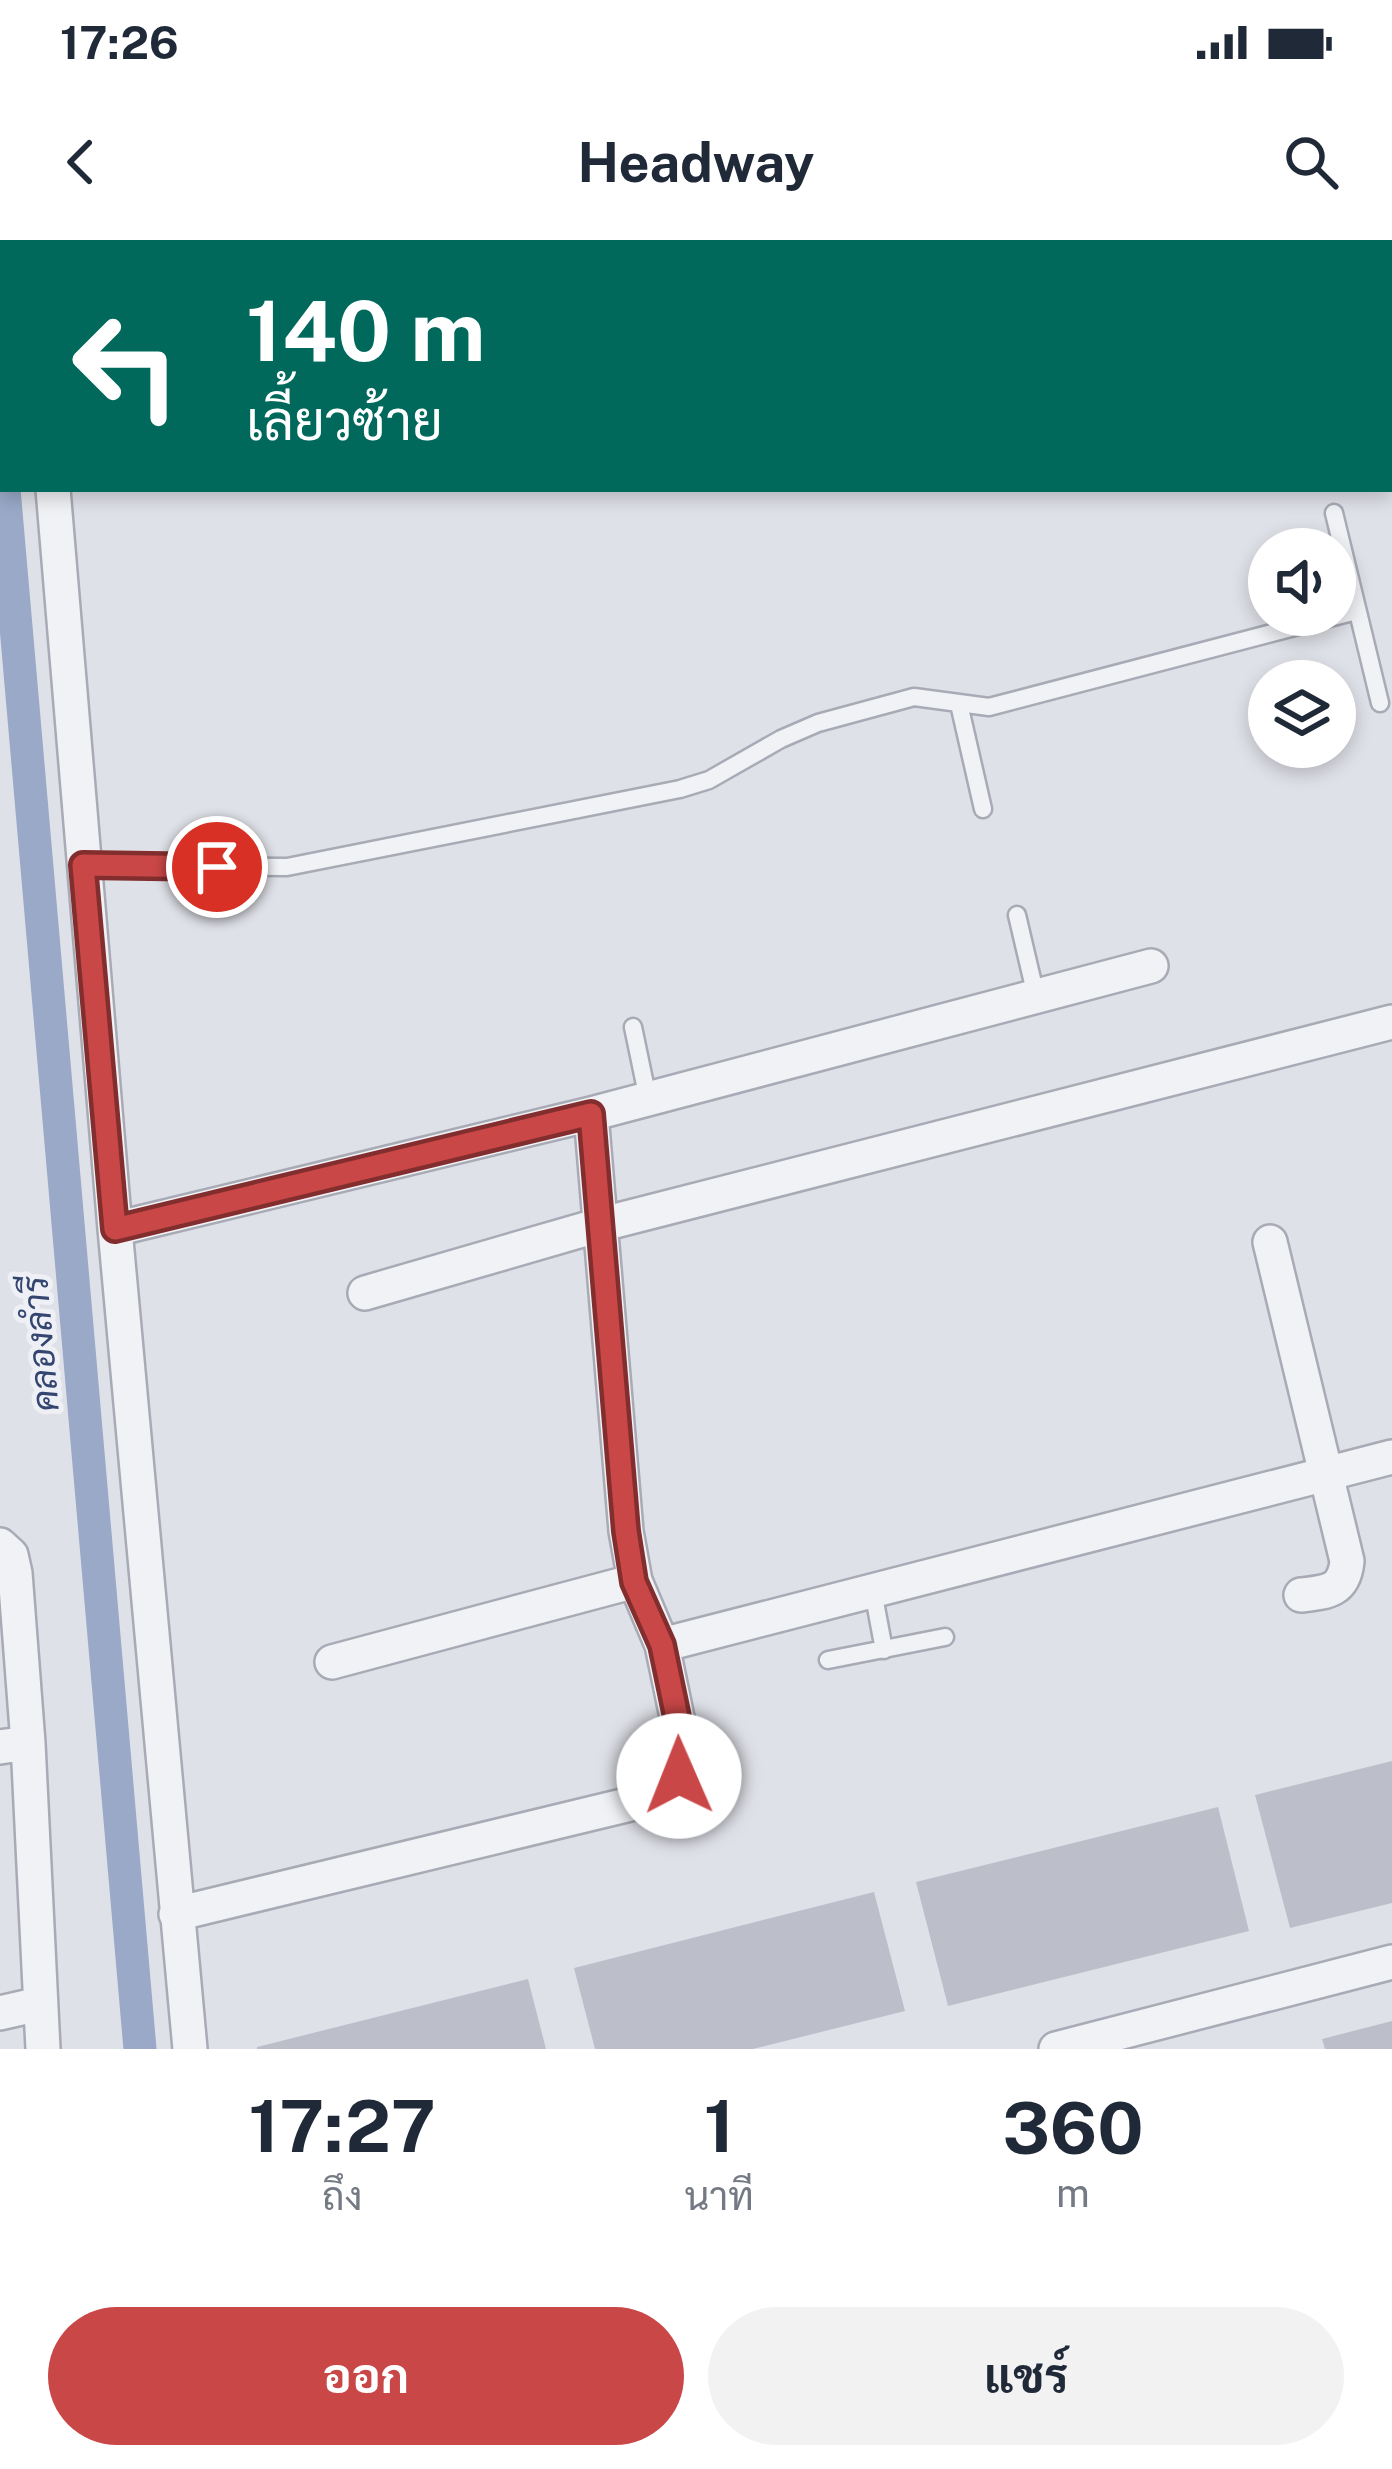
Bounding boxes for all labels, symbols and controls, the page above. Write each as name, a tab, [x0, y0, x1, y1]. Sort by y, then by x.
text: 17:26	[60, 16, 179, 69]
icon: back	[48, 129, 114, 195]
icon: search	[1278, 129, 1344, 195]
text: Headway	[578, 131, 814, 194]
text: 140 m	[246, 281, 485, 380]
icon: left	[48, 288, 204, 444]
text: เลี้ยวซ้าย	[246, 389, 443, 452]
map controls	[1248, 528, 1356, 768]
button: sound	[1248, 528, 1356, 636]
button: layers	[1248, 660, 1356, 768]
pin	[166, 816, 268, 918]
icon: arrive	[184, 834, 250, 900]
water label: คลองลำรี	[12, 1272, 67, 1414]
position arrow	[616, 1713, 742, 1839]
text: 17:27	[248, 2084, 436, 2168]
text: 1	[704, 2084, 734, 2168]
text: 360	[1002, 2086, 1144, 2170]
text: m	[1056, 2170, 1090, 2216]
text: ถึง	[322, 2173, 362, 2219]
text: นาที	[684, 2173, 754, 2219]
button: ออก	[48, 2307, 684, 2445]
button: แชร์	[708, 2307, 1344, 2445]

